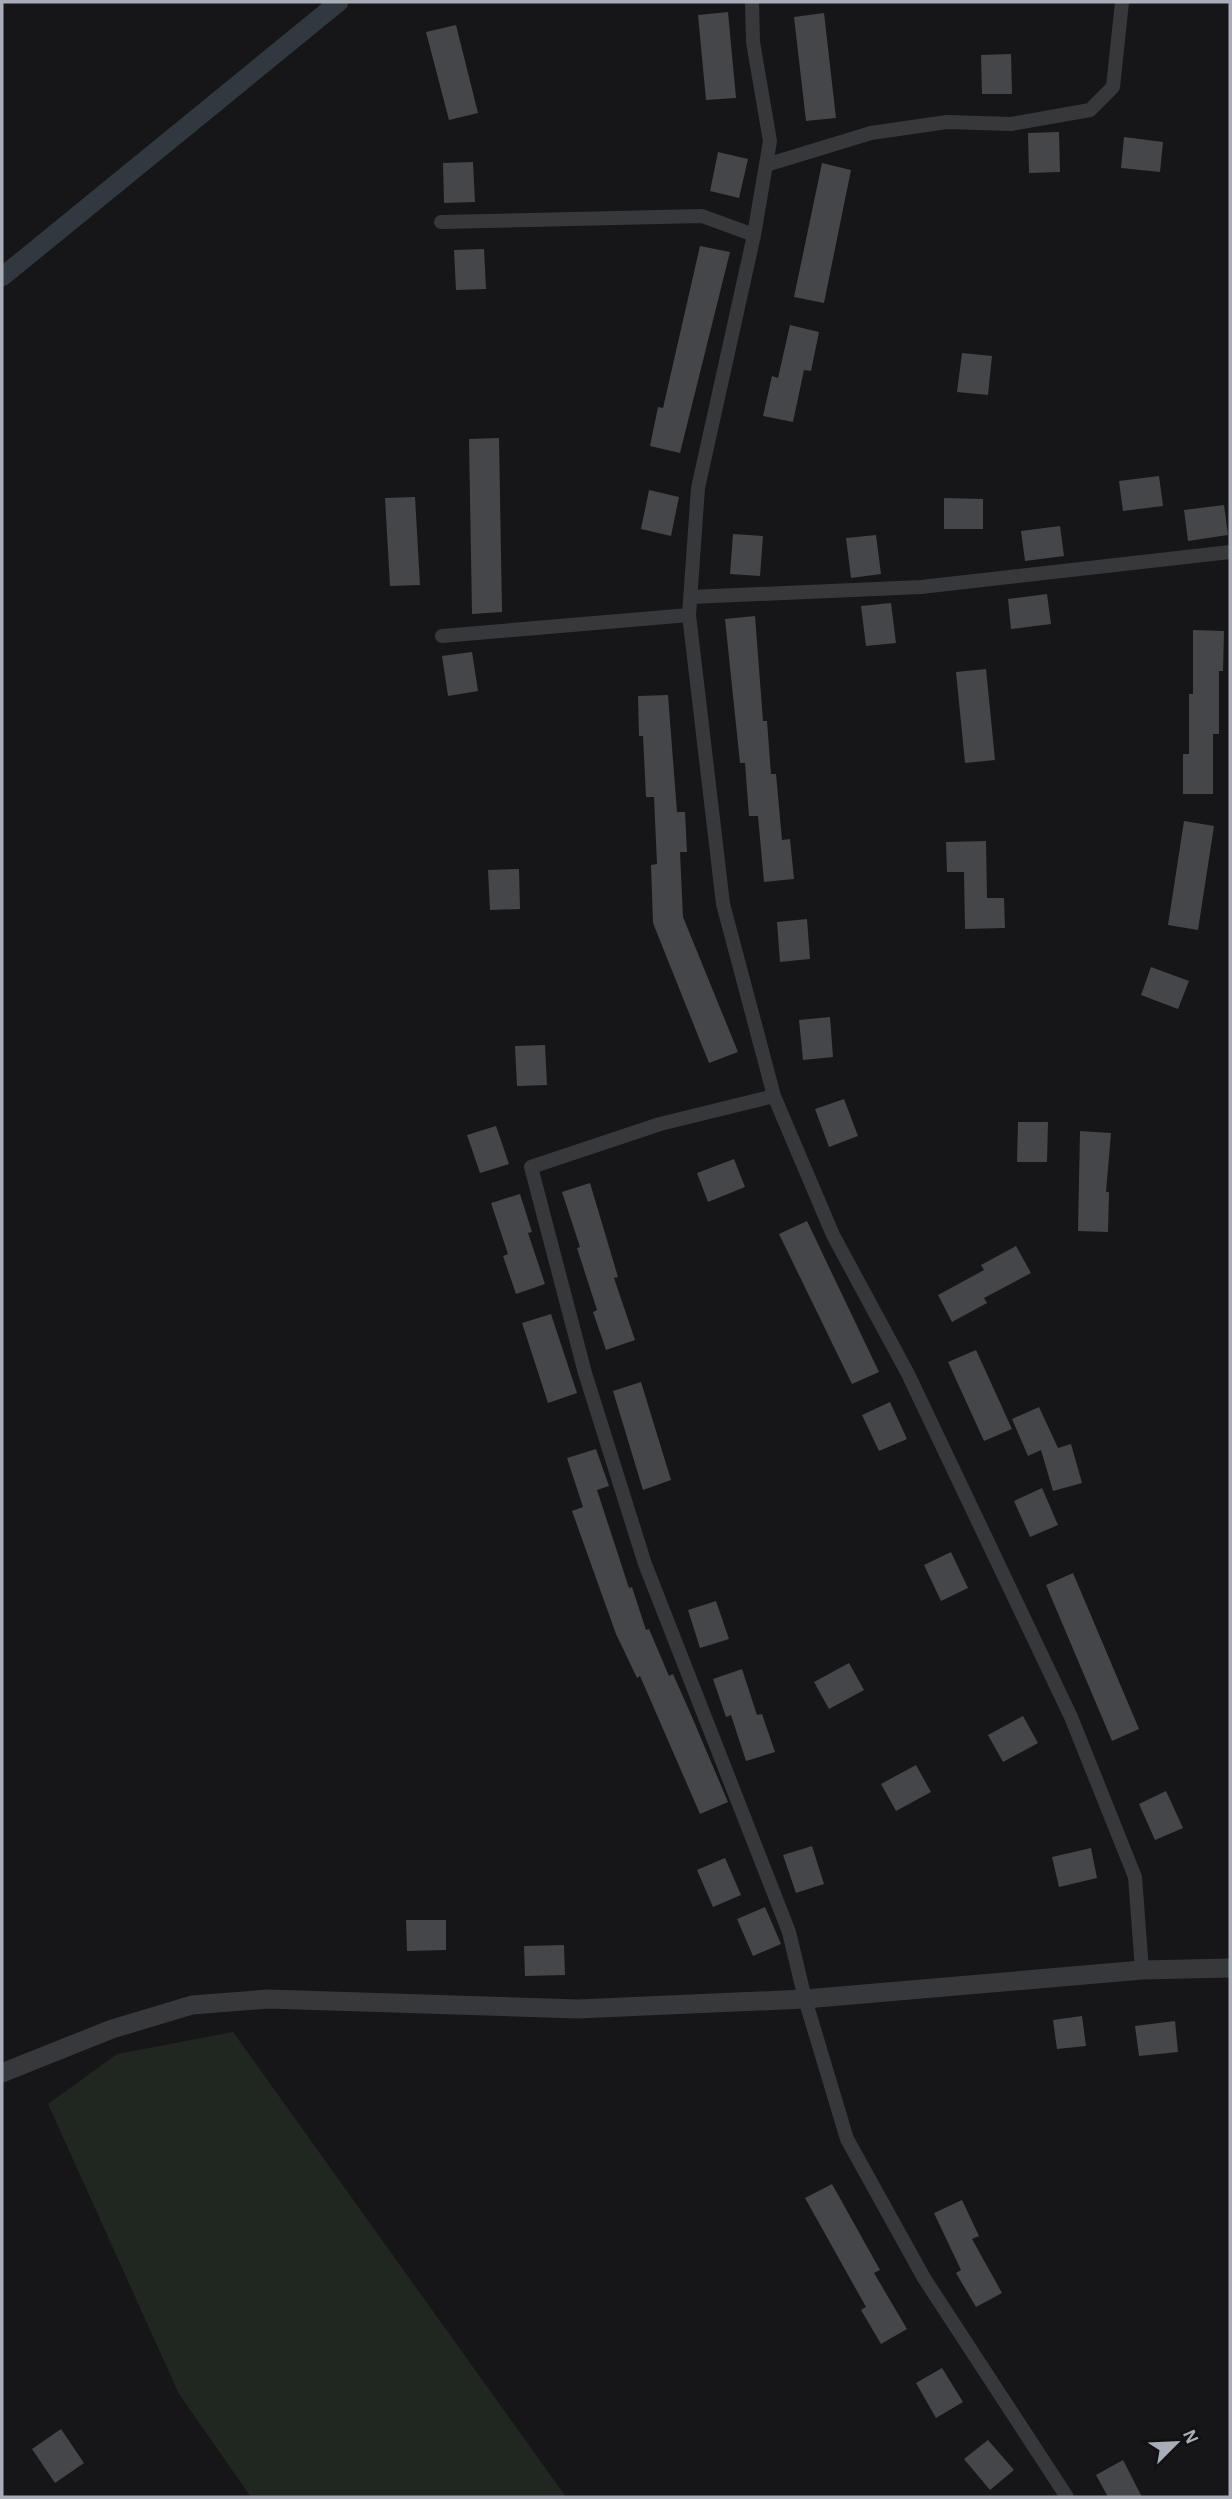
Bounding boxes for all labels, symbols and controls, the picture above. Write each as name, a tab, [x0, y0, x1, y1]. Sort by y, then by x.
north arrow	[1141, 2408, 1211, 2478]
text: N	[1179, 2427, 1202, 2447]

